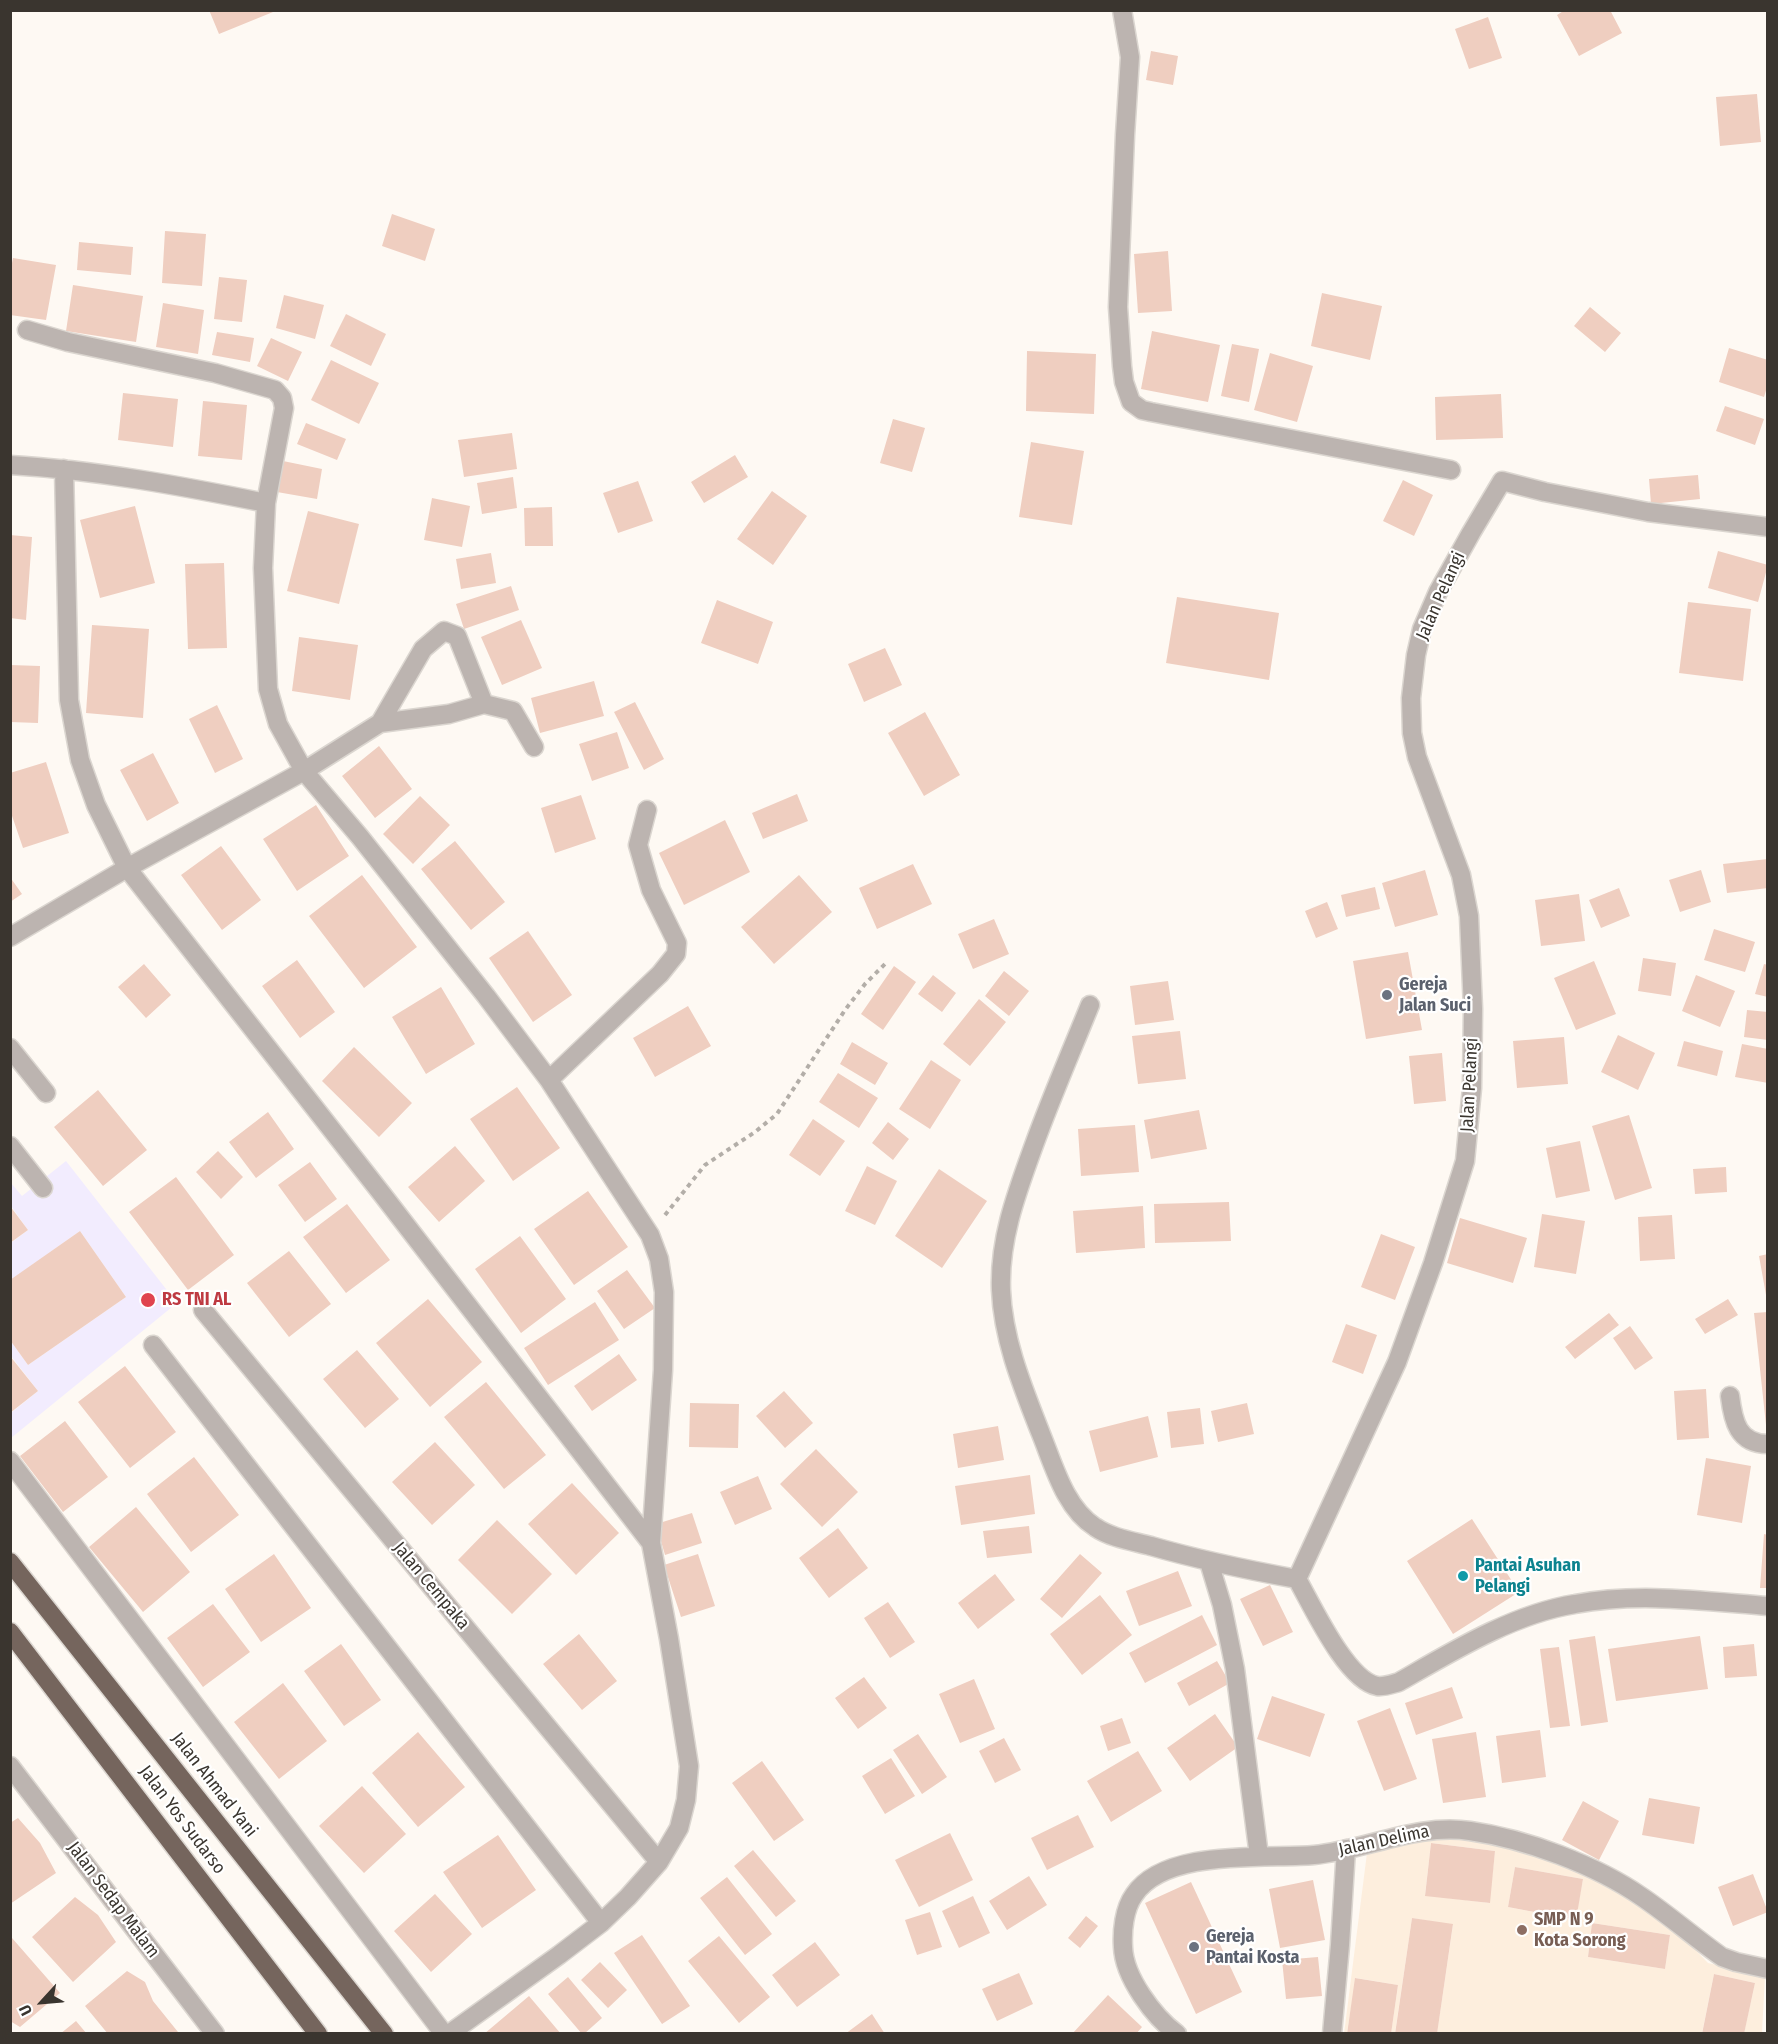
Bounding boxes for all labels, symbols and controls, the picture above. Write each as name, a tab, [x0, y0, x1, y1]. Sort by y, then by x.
street label: Jalan Pelangi	[1412, 548, 1470, 644]
place label: Gereja Jalan Suci	[1399, 974, 1471, 1016]
marker: Gereja Jalan Suci	[1380, 988, 1394, 1002]
street label: Jalan Pelangi	[1457, 1037, 1483, 1133]
place label: RS TNI AL	[162, 1289, 231, 1311]
marker: RS TNI AL	[139, 1291, 157, 1309]
street label: Jalan Cempaka	[388, 1538, 474, 1634]
place label: Pantai Asuhan Pelangi	[1475, 1555, 1581, 1598]
marker: Pantai Asuhan Pelangi	[1456, 1569, 1470, 1583]
street label: Jalan Ahmad Yani	[167, 1728, 261, 1842]
street label: Jalan Yos Sudarso	[134, 1762, 230, 1878]
street label: Jalan Delima	[1337, 1821, 1431, 1861]
street label: Jalan Sedap Malam	[62, 1838, 164, 1962]
place label: SMP N 9 Kota Sorong	[1534, 1909, 1626, 1952]
marker: SMP N 9 Kota Sorong	[1515, 1923, 1529, 1937]
place label: Gereja Pantai Kosta	[1206, 1926, 1300, 1968]
marker: Gereja Pantai Kosta	[1187, 1940, 1201, 1954]
north arrow	[12, 1972, 72, 2032]
text: U	[15, 2002, 36, 2019]

